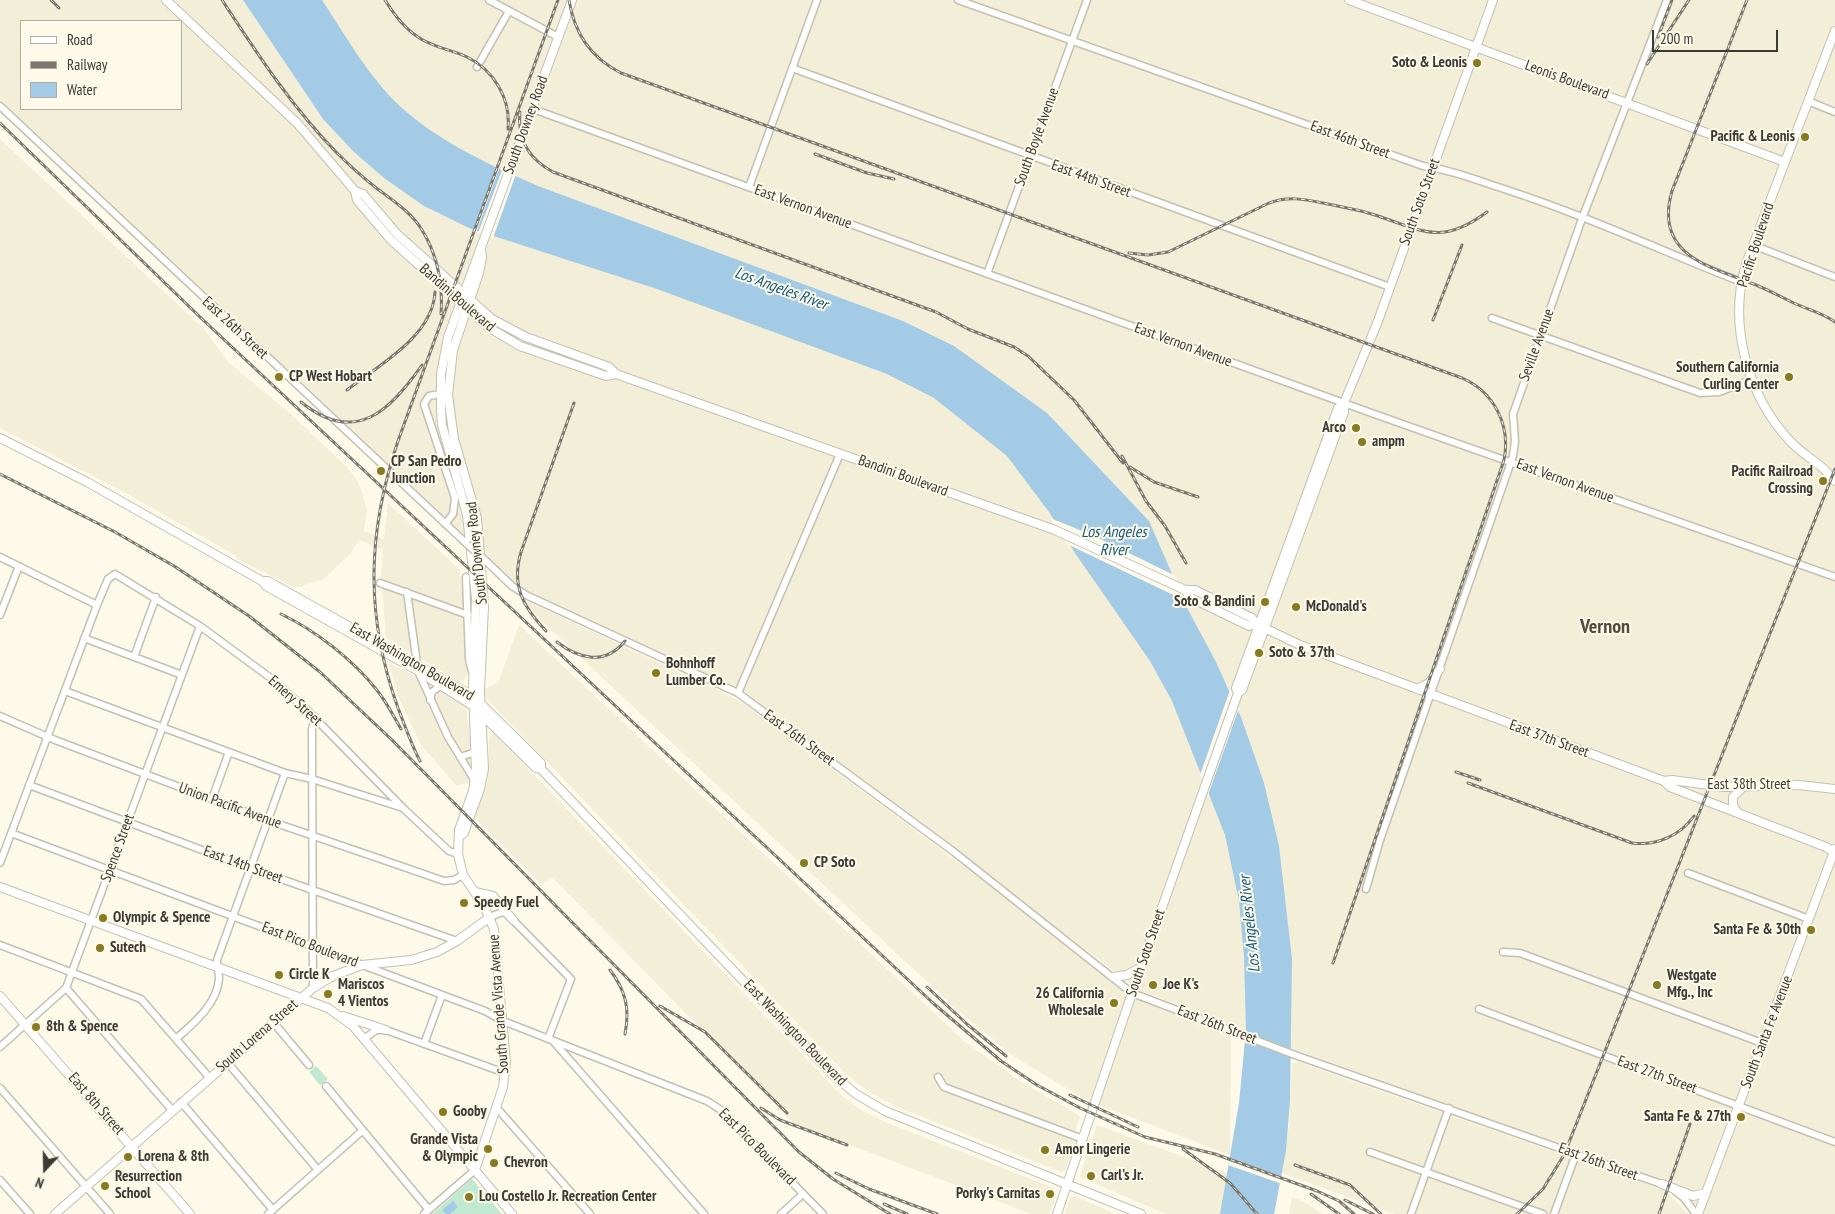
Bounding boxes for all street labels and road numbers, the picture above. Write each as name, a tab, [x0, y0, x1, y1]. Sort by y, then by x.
street label: Leonis Boulevard	[1523, 56, 1611, 104]
street label: South Downey Road	[500, 73, 552, 177]
street label: South Boyle Avenue	[1011, 85, 1063, 189]
street label: East 46th Street	[1308, 117, 1392, 163]
street label: East 44th Street	[1049, 156, 1133, 202]
street label: South Soto Street	[1396, 156, 1444, 248]
street label: East Vernon Avenue	[752, 181, 854, 233]
street label: Pacific Boulevard	[1734, 200, 1778, 290]
street label: Bandini Boulevard	[415, 260, 499, 336]
street label: East 26th Street	[198, 293, 272, 363]
street label: Seville Avenue	[1516, 306, 1558, 384]
street label: East Vernon Avenue	[1132, 319, 1234, 371]
street label: Bandini Boulevard	[856, 451, 950, 501]
street label: East Vernon Avenue	[1514, 455, 1616, 507]
street label: South Downey Road	[463, 501, 491, 605]
street label: East Washington Boulevard	[347, 619, 477, 705]
street label: Emery Street	[264, 672, 326, 730]
street label: East 26th Street	[760, 706, 838, 770]
street label: East 37th Street	[1507, 716, 1591, 762]
street label: East 38th Street	[1707, 776, 1791, 794]
street label: Union Pacific Avenue	[176, 779, 284, 833]
street label: Spence Street	[97, 811, 139, 885]
street label: East 14th Street	[201, 842, 285, 888]
street label: South Soto Street	[1123, 907, 1169, 999]
street label: East Pico Boulevard	[259, 918, 361, 972]
street label: South Grande Vista Avenue	[485, 934, 513, 1074]
street label: South Santa Fe Avenue	[1737, 973, 1797, 1091]
street label: East Washington Boulevard	[740, 976, 850, 1090]
street label: South Lorena Street	[212, 996, 302, 1076]
street label: East 26th Street	[1175, 1002, 1259, 1048]
street label: East 27th Street	[1615, 1052, 1699, 1098]
street label: East 8th Street	[64, 1069, 128, 1139]
street label: East Pico Boulevard	[715, 1105, 799, 1189]
street label: East 26th Street	[1556, 1139, 1640, 1185]

